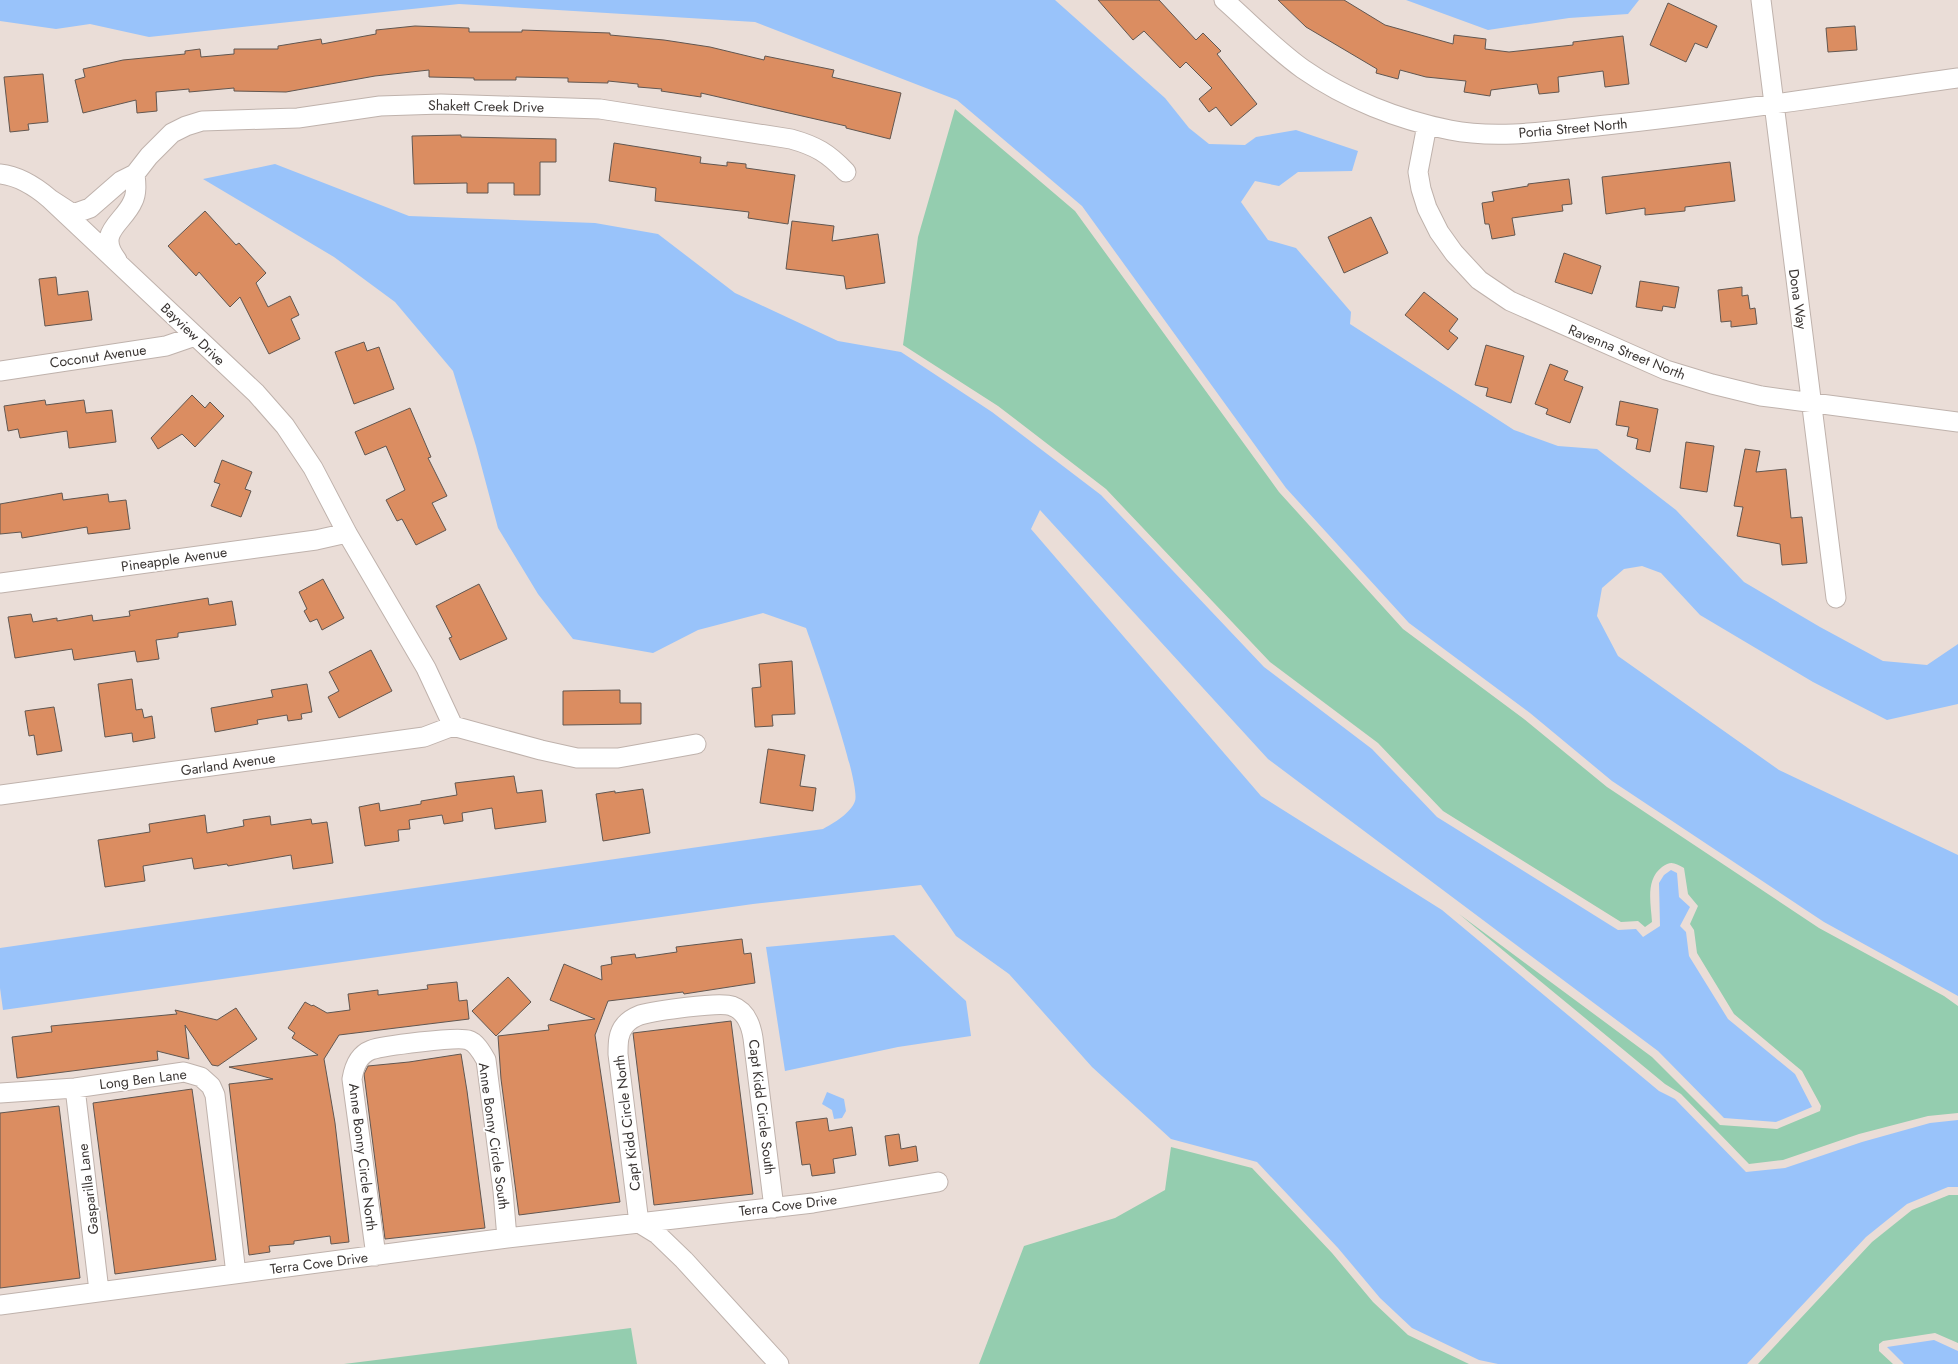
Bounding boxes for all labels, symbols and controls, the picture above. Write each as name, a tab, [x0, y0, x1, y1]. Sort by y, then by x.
street label: Shakett Creek Drive	[428, 95, 544, 117]
street label: Portia Street North	[1518, 113, 1628, 143]
street label: Dona Way	[1784, 268, 1812, 331]
street label: Bayview Drive	[156, 298, 230, 370]
street label: Ravenna Street North	[1565, 319, 1689, 385]
street label: Coconut Avenue	[48, 339, 148, 373]
street label: Pineapple Avenue	[120, 542, 228, 576]
street label: Garland Avenue	[179, 747, 277, 781]
street label: Capt Kidd Circle South	[744, 1038, 780, 1176]
street label: Capt Kidd Circle North	[609, 1054, 645, 1192]
street label: Anne Bonny Circle South	[474, 1061, 514, 1211]
street label: Long Ben Lane	[98, 1064, 188, 1094]
street label: Anne Bonny Circle North	[344, 1082, 382, 1232]
street label: Gasparilla Lane	[73, 1142, 103, 1236]
street label: Terra Cove Drive	[738, 1189, 838, 1221]
street label: Terra Cove Drive	[269, 1247, 369, 1279]

